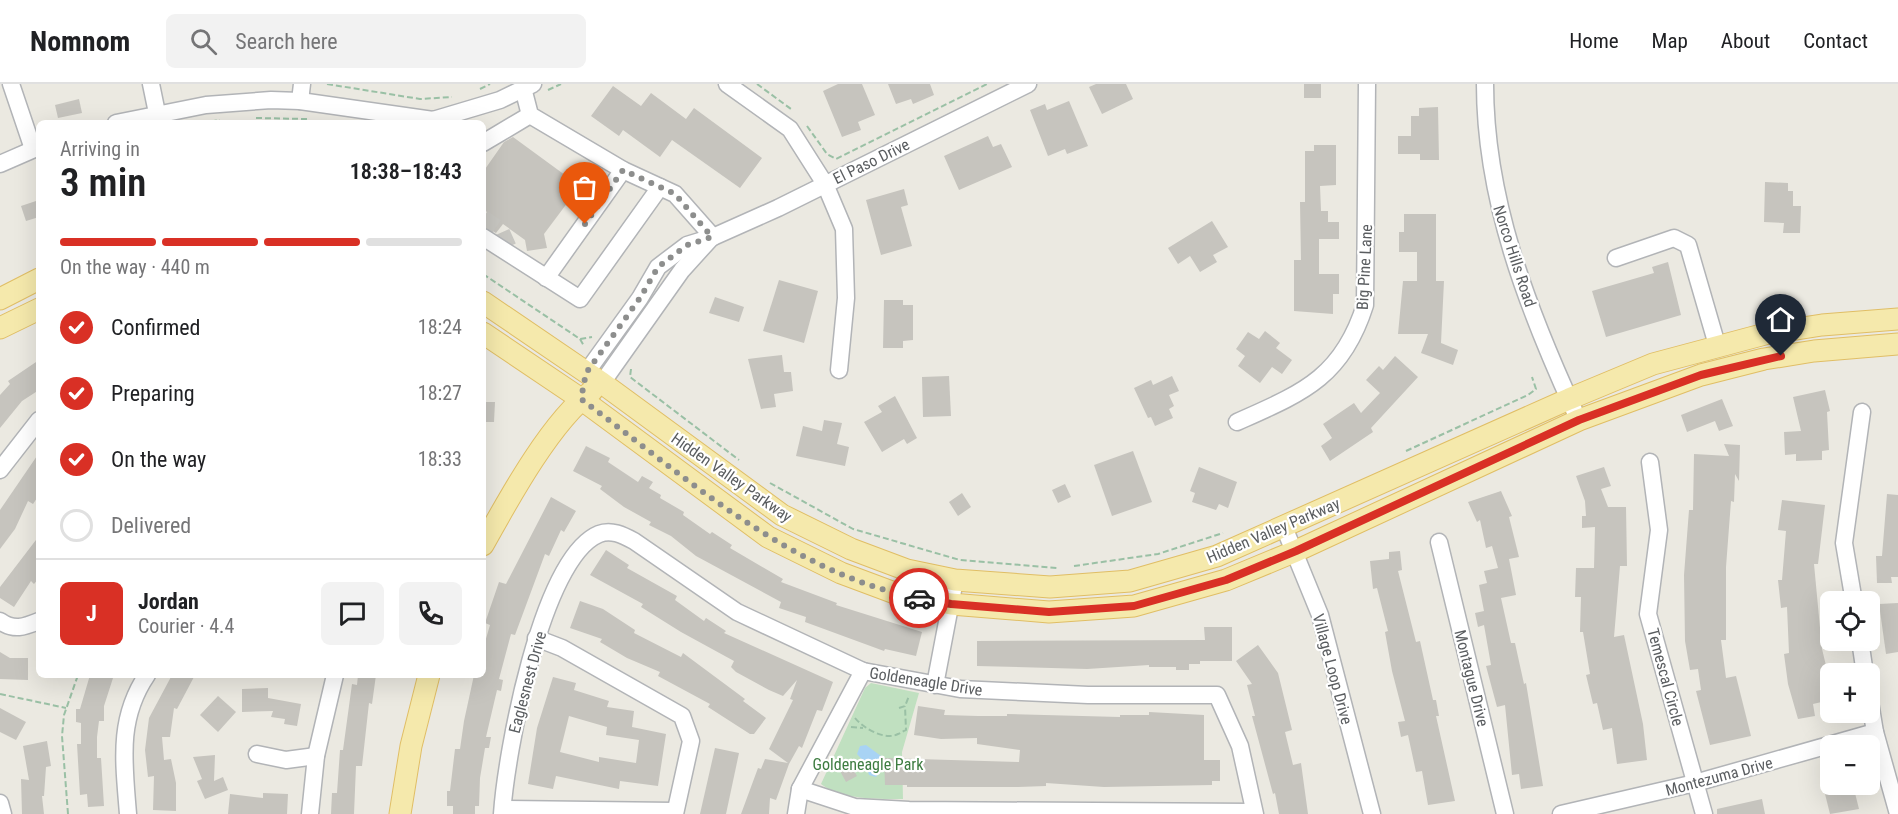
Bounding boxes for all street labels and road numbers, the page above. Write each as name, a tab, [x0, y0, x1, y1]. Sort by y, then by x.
street label: El Paso Drive	[830, 135, 913, 188]
street label: Norco Hills Road	[1489, 203, 1540, 309]
street label: Big Pine Lane	[1353, 224, 1376, 310]
street label: Hidden Valley Parkway	[668, 429, 796, 526]
street label: Hidden Valley Parkway	[1204, 494, 1343, 567]
street label: Village Loop Drive	[1309, 612, 1356, 727]
street label: Temescal Circle	[1643, 626, 1688, 728]
street label: Montague Drive	[1450, 628, 1493, 728]
street label: Eaglesnest Drive	[505, 629, 550, 735]
street label: Goldeneagle Drive	[868, 663, 984, 700]
street label: Montezuma Drive	[1663, 753, 1775, 800]

